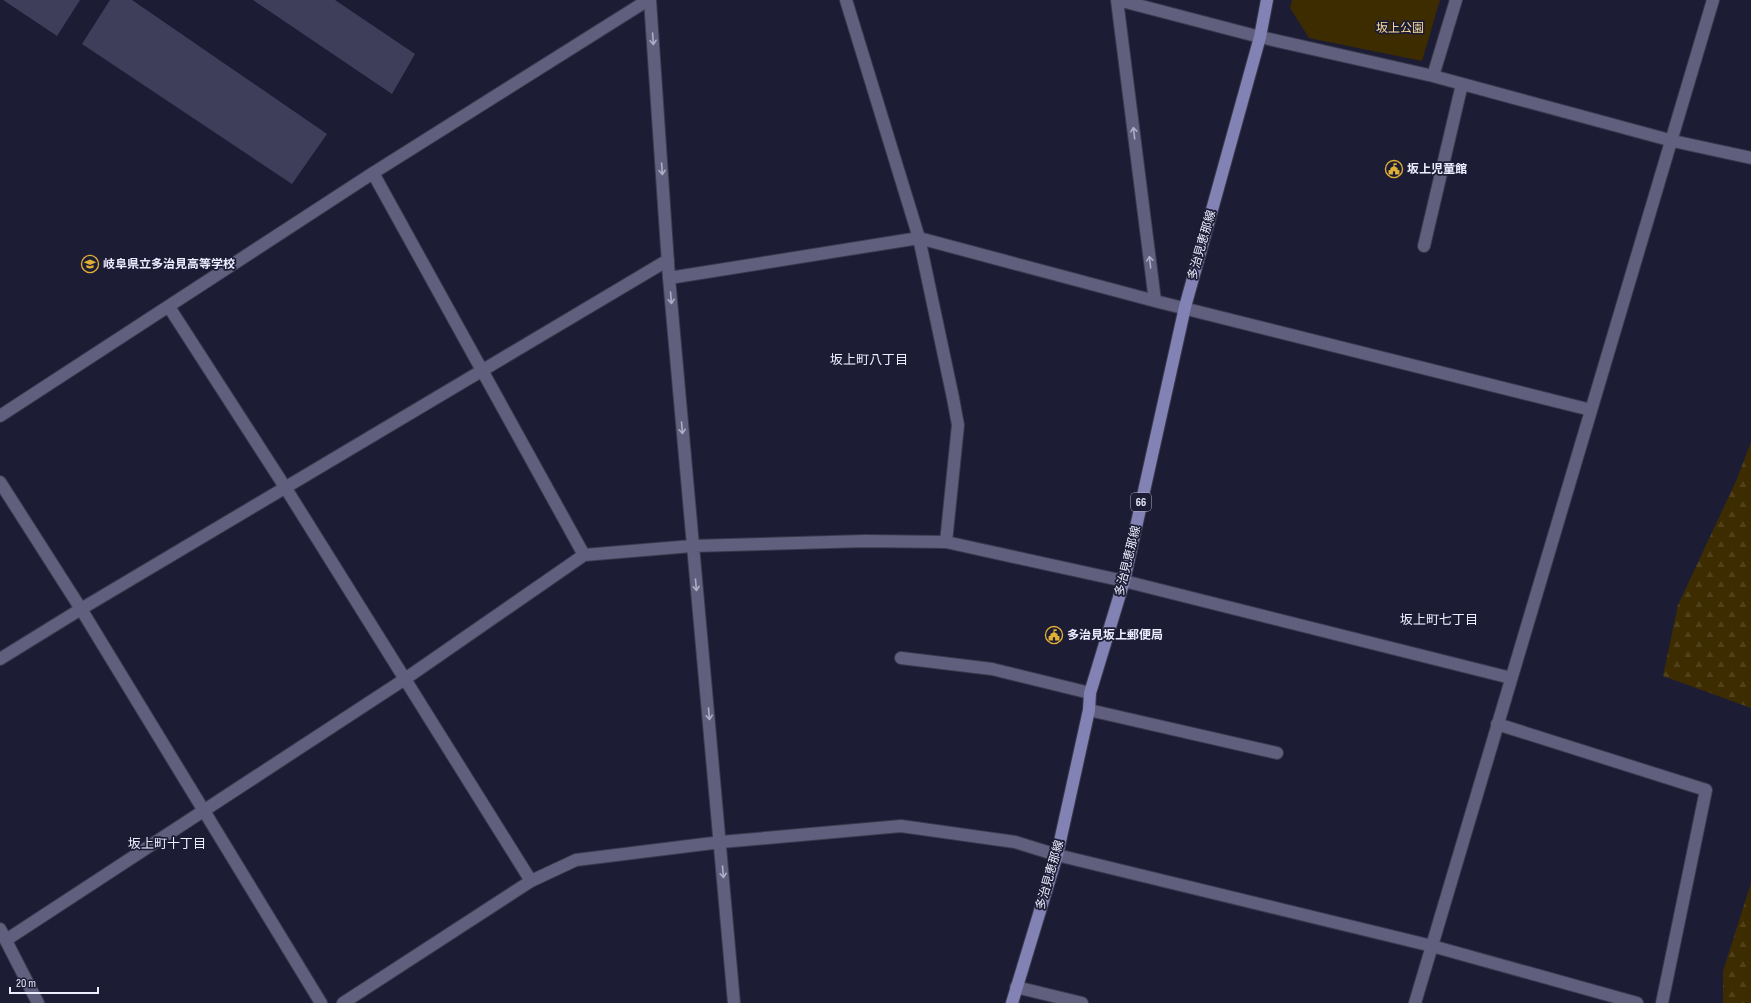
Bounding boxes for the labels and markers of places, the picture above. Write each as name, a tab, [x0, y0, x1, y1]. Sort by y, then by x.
public building icon: 坂上児童館	[1384, 159, 1404, 179]
place label: 坂上児童館	[1407, 162, 1467, 177]
school or university icon: 岐阜県立多治見高等学校	[80, 254, 100, 274]
place label: 岐阜県立多治見高等学校	[103, 257, 235, 272]
public building icon: 多治見坂上郵便局	[1044, 625, 1064, 645]
place label: 多治見坂上郵便局	[1067, 628, 1163, 643]

